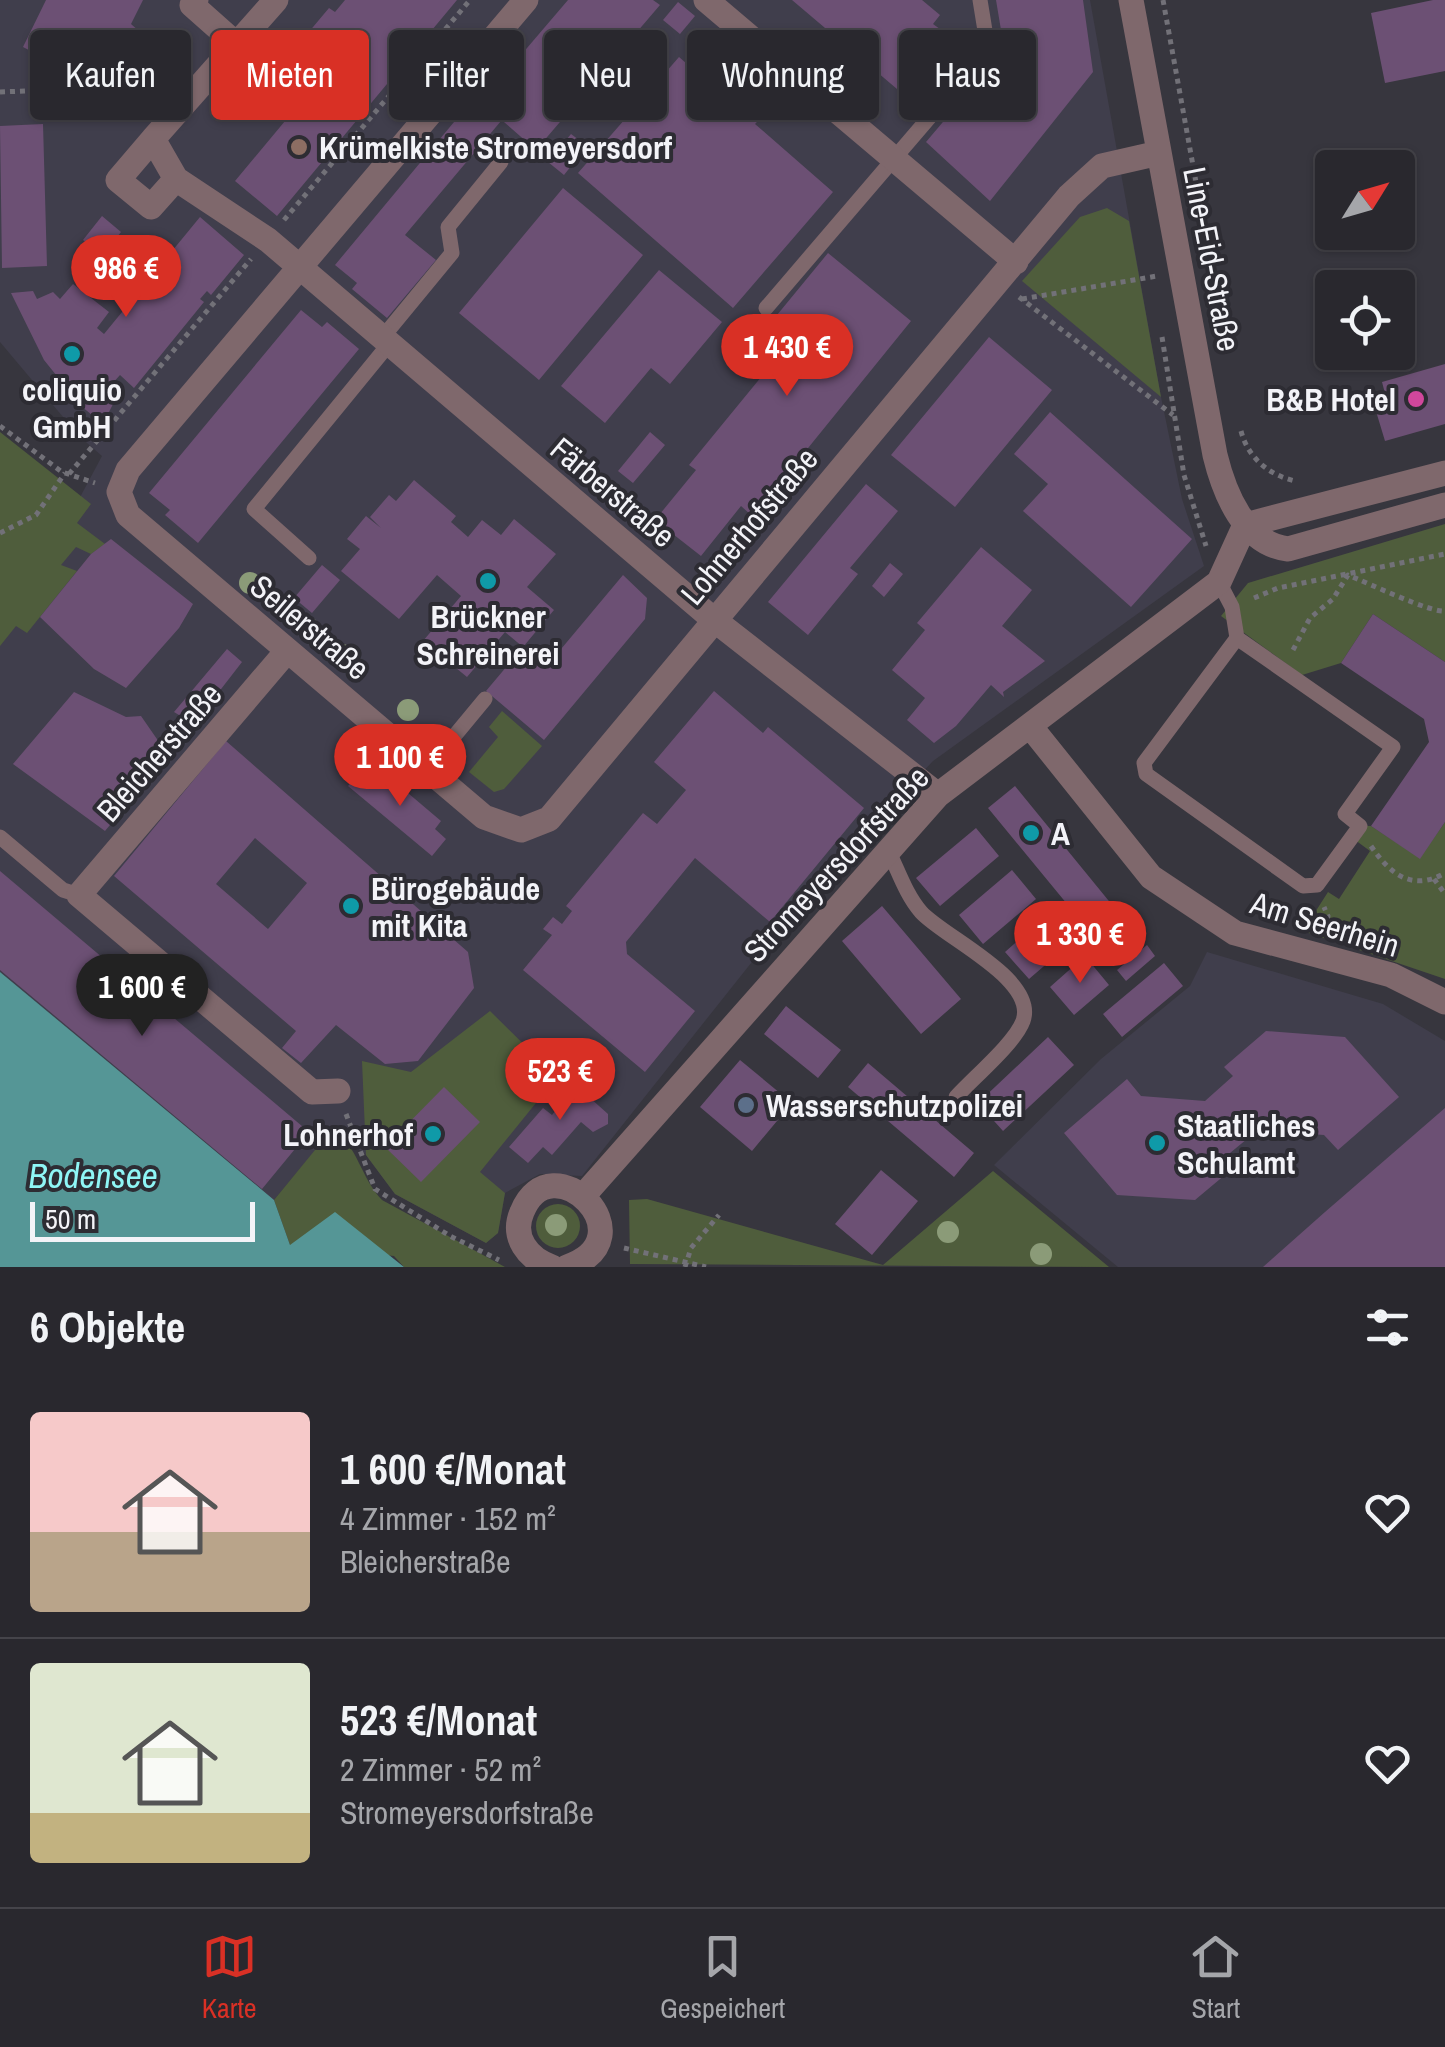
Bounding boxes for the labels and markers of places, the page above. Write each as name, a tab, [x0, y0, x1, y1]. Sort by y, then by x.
place label: Krümelkiste Stromeyersdorf	[319, 126, 672, 169]
marker: Krümelkiste Stromeyersdorf	[288, 136, 310, 158]
pin: 986 €	[56, 235, 196, 320]
pin: 1 430 €	[695, 314, 879, 399]
marker: coliquio GmbH	[61, 343, 83, 365]
place label: coliquio GmbH	[22, 368, 122, 448]
place label: B&B Hotel	[1266, 378, 1396, 421]
marker: B&B Hotel	[1405, 388, 1427, 410]
marker: Brückner Schreinerei	[477, 570, 499, 592]
place label: Brückner Schreinerei	[417, 595, 559, 675]
pin: 1 100 €	[308, 724, 492, 809]
place label: A	[1051, 812, 1070, 855]
marker: A	[1020, 822, 1042, 844]
place label: Bürogebäude mit Kita	[371, 867, 540, 947]
marker: Bürogebäude mit Kita	[340, 895, 362, 917]
pin: 1 330 €	[988, 901, 1172, 986]
pin: 1 600 €	[50, 954, 234, 1039]
pin: 523 €	[490, 1038, 630, 1123]
place label: Wasserschutzpolizei	[766, 1084, 1023, 1127]
marker: Wasserschutzpolizei	[735, 1094, 757, 1116]
place label: Staatliches Schulamt	[1177, 1104, 1316, 1184]
place label: Lohnerhof	[283, 1113, 413, 1156]
marker: Lohnerhof	[422, 1123, 444, 1145]
marker: Staatliches Schulamt	[1146, 1132, 1168, 1154]

